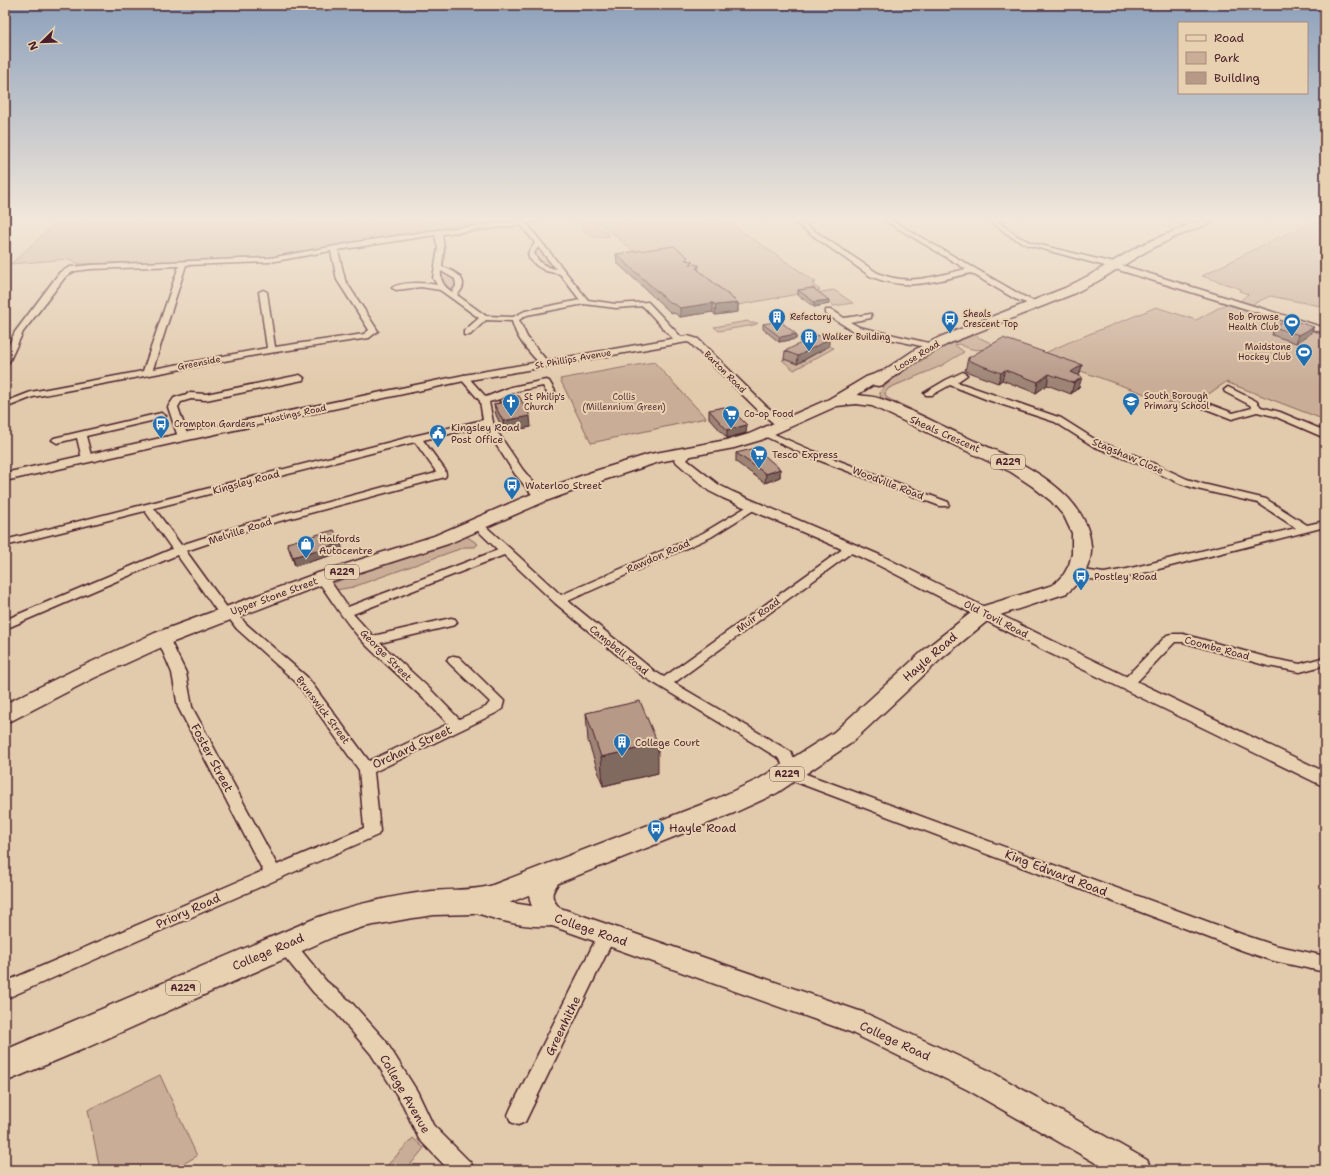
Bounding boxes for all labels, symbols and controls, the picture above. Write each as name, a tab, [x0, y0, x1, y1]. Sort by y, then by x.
north arrow	[22, 22, 62, 62]
legend	[1178, 22, 1308, 94]
text: Road	[1214, 30, 1245, 46]
text: N	[25, 39, 42, 53]
text: Park	[1214, 50, 1240, 66]
text: Building	[1214, 70, 1260, 86]
building icon: Refectory	[767, 307, 787, 332]
place label: Sheals Crescent Top	[963, 308, 1018, 330]
bus stop icon: Sheals Crescent Top	[940, 309, 960, 334]
place label: Refectory	[790, 311, 831, 323]
place label: Bob Prowse Health Club	[1228, 311, 1279, 333]
sports icon: Bob Prowse Health Club	[1282, 312, 1302, 337]
building icon: Walker Building	[799, 327, 819, 352]
place label: Walker Building	[822, 331, 891, 343]
street label: Loose Road	[892, 338, 942, 374]
place label: Maidstone Hockey Club	[1238, 341, 1291, 363]
sports icon: Maidstone Hockey Club	[1294, 342, 1314, 367]
street label: St Phillips Avenue	[534, 346, 612, 372]
street label: Barton Road	[701, 348, 749, 396]
street label: Greenside	[177, 353, 221, 373]
place label: South Borough Primary School	[1144, 390, 1209, 412]
place label: St Philip's Church	[524, 391, 565, 413]
park label: Collis (Millennium Green)	[582, 391, 666, 413]
school or university icon: South Borough Primary School	[1121, 391, 1141, 416]
church icon: St Philip's Church	[501, 392, 521, 417]
street label: Hastings Road	[263, 401, 328, 426]
supermarket icon: Co-op Food	[721, 404, 741, 429]
place label: Co-op Food	[744, 408, 794, 420]
street label: Sheals Crescent	[908, 413, 982, 455]
bus stop icon: Crompton Gardens	[151, 414, 171, 439]
place label: Crompton Gardens	[174, 418, 256, 430]
place label: Kingsley Road Post Office	[451, 421, 520, 446]
public building icon: Kingsley Road Post Office	[428, 423, 448, 448]
street label: Stagshaw Close	[1090, 435, 1166, 477]
supermarket icon: Tesco Express	[749, 444, 769, 469]
place label: Tesco Express	[772, 448, 838, 461]
road number: A229	[991, 455, 1025, 469]
street label: Woodville Road	[850, 463, 926, 503]
street label: Kingsley Road	[211, 467, 281, 497]
bus stop icon: Waterloo Street	[502, 475, 522, 500]
place label: Waterloo Street	[525, 479, 602, 492]
street label: Melville Road	[207, 514, 274, 547]
place label: Halfords Autocentre	[319, 532, 373, 557]
shop icon: Halfords Autocentre	[296, 534, 316, 559]
street label: Rawdon Road	[624, 536, 692, 576]
road number: A229	[325, 565, 359, 579]
bus stop icon: Postley Road	[1071, 566, 1091, 591]
place label: Postley Road	[1094, 570, 1158, 583]
street label: Upper Stone Street	[229, 574, 319, 618]
street label: Muir Road	[734, 594, 783, 635]
street label: Old Tovil Road	[962, 597, 1031, 641]
street label: Campbell Road	[587, 622, 652, 678]
street label: George Street	[357, 626, 415, 684]
street label: Hayle Road	[899, 629, 961, 685]
street label: Coombe Road	[1183, 633, 1252, 663]
street label: Brunswick Street	[293, 674, 353, 746]
street label: Foster Street	[187, 721, 237, 795]
street label: Orchard Street	[370, 722, 454, 772]
building icon: College Court	[612, 732, 632, 757]
place label: College Court	[635, 736, 700, 749]
road number: A229	[770, 767, 804, 781]
bus stop icon: Hayle Road	[646, 818, 666, 843]
place label: Hayle Road	[669, 820, 737, 836]
street label: King Edward Road	[1002, 846, 1110, 900]
street label: Priory Road	[153, 890, 223, 932]
street label: College Road	[552, 910, 630, 950]
street label: College Road	[230, 930, 307, 974]
road number: A229	[166, 981, 200, 995]
street label: Greenhithe	[542, 993, 584, 1059]
street label: College Road	[857, 1018, 933, 1065]
street label: College Avenue	[376, 1052, 434, 1137]

